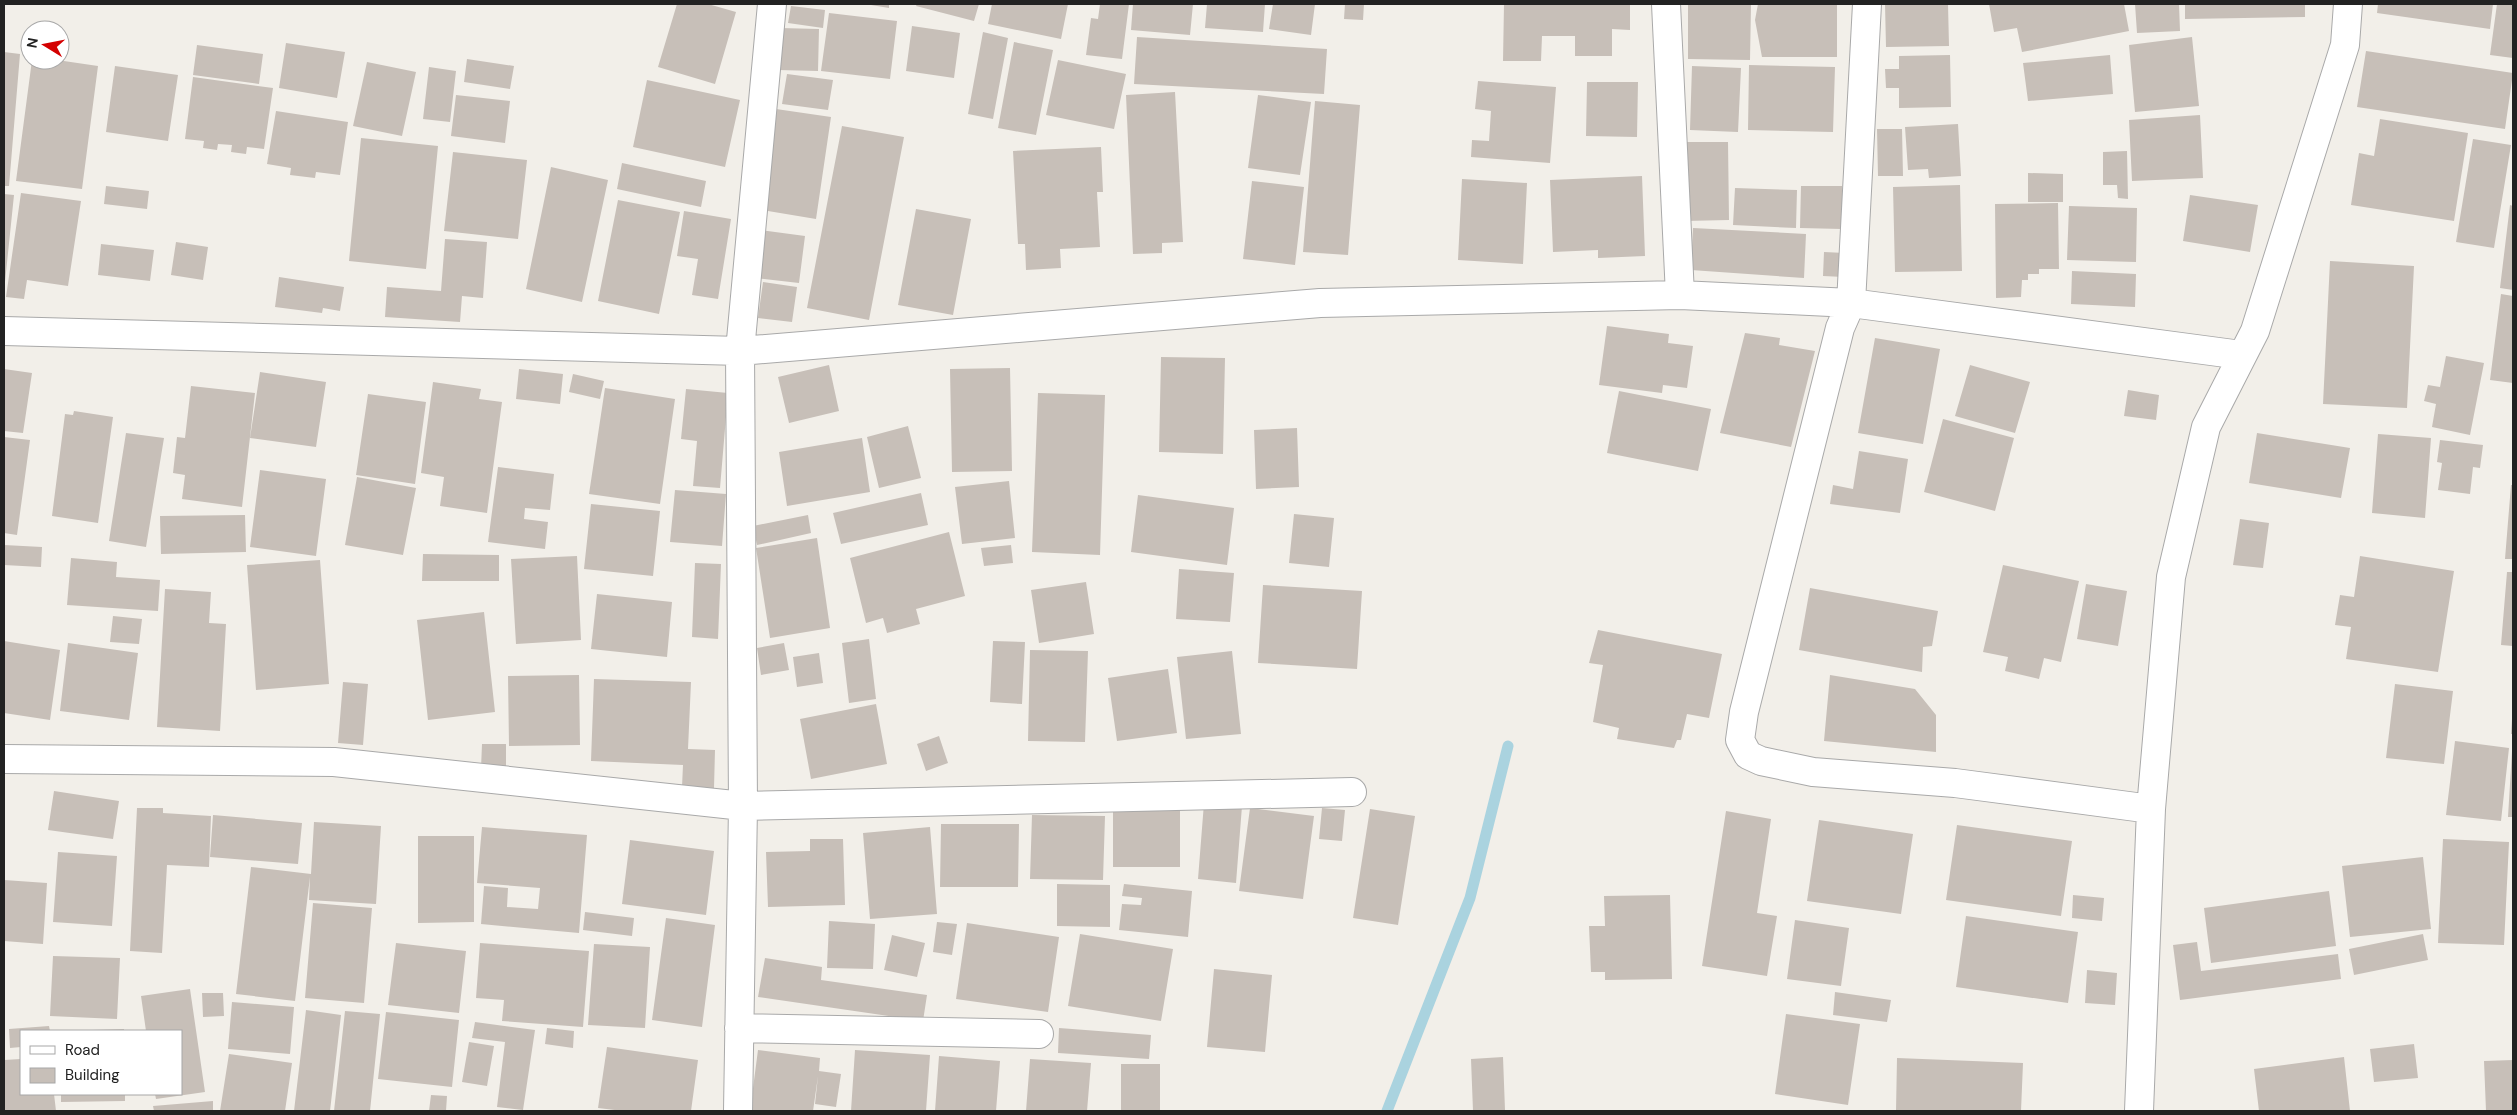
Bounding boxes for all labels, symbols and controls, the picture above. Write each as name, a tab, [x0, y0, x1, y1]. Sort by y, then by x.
north arrow	[20, 20, 70, 70]
text: N	[22, 36, 42, 49]
legend	[20, 1030, 182, 1095]
text: Road	[65, 1040, 100, 1060]
text: Building	[65, 1065, 120, 1085]

